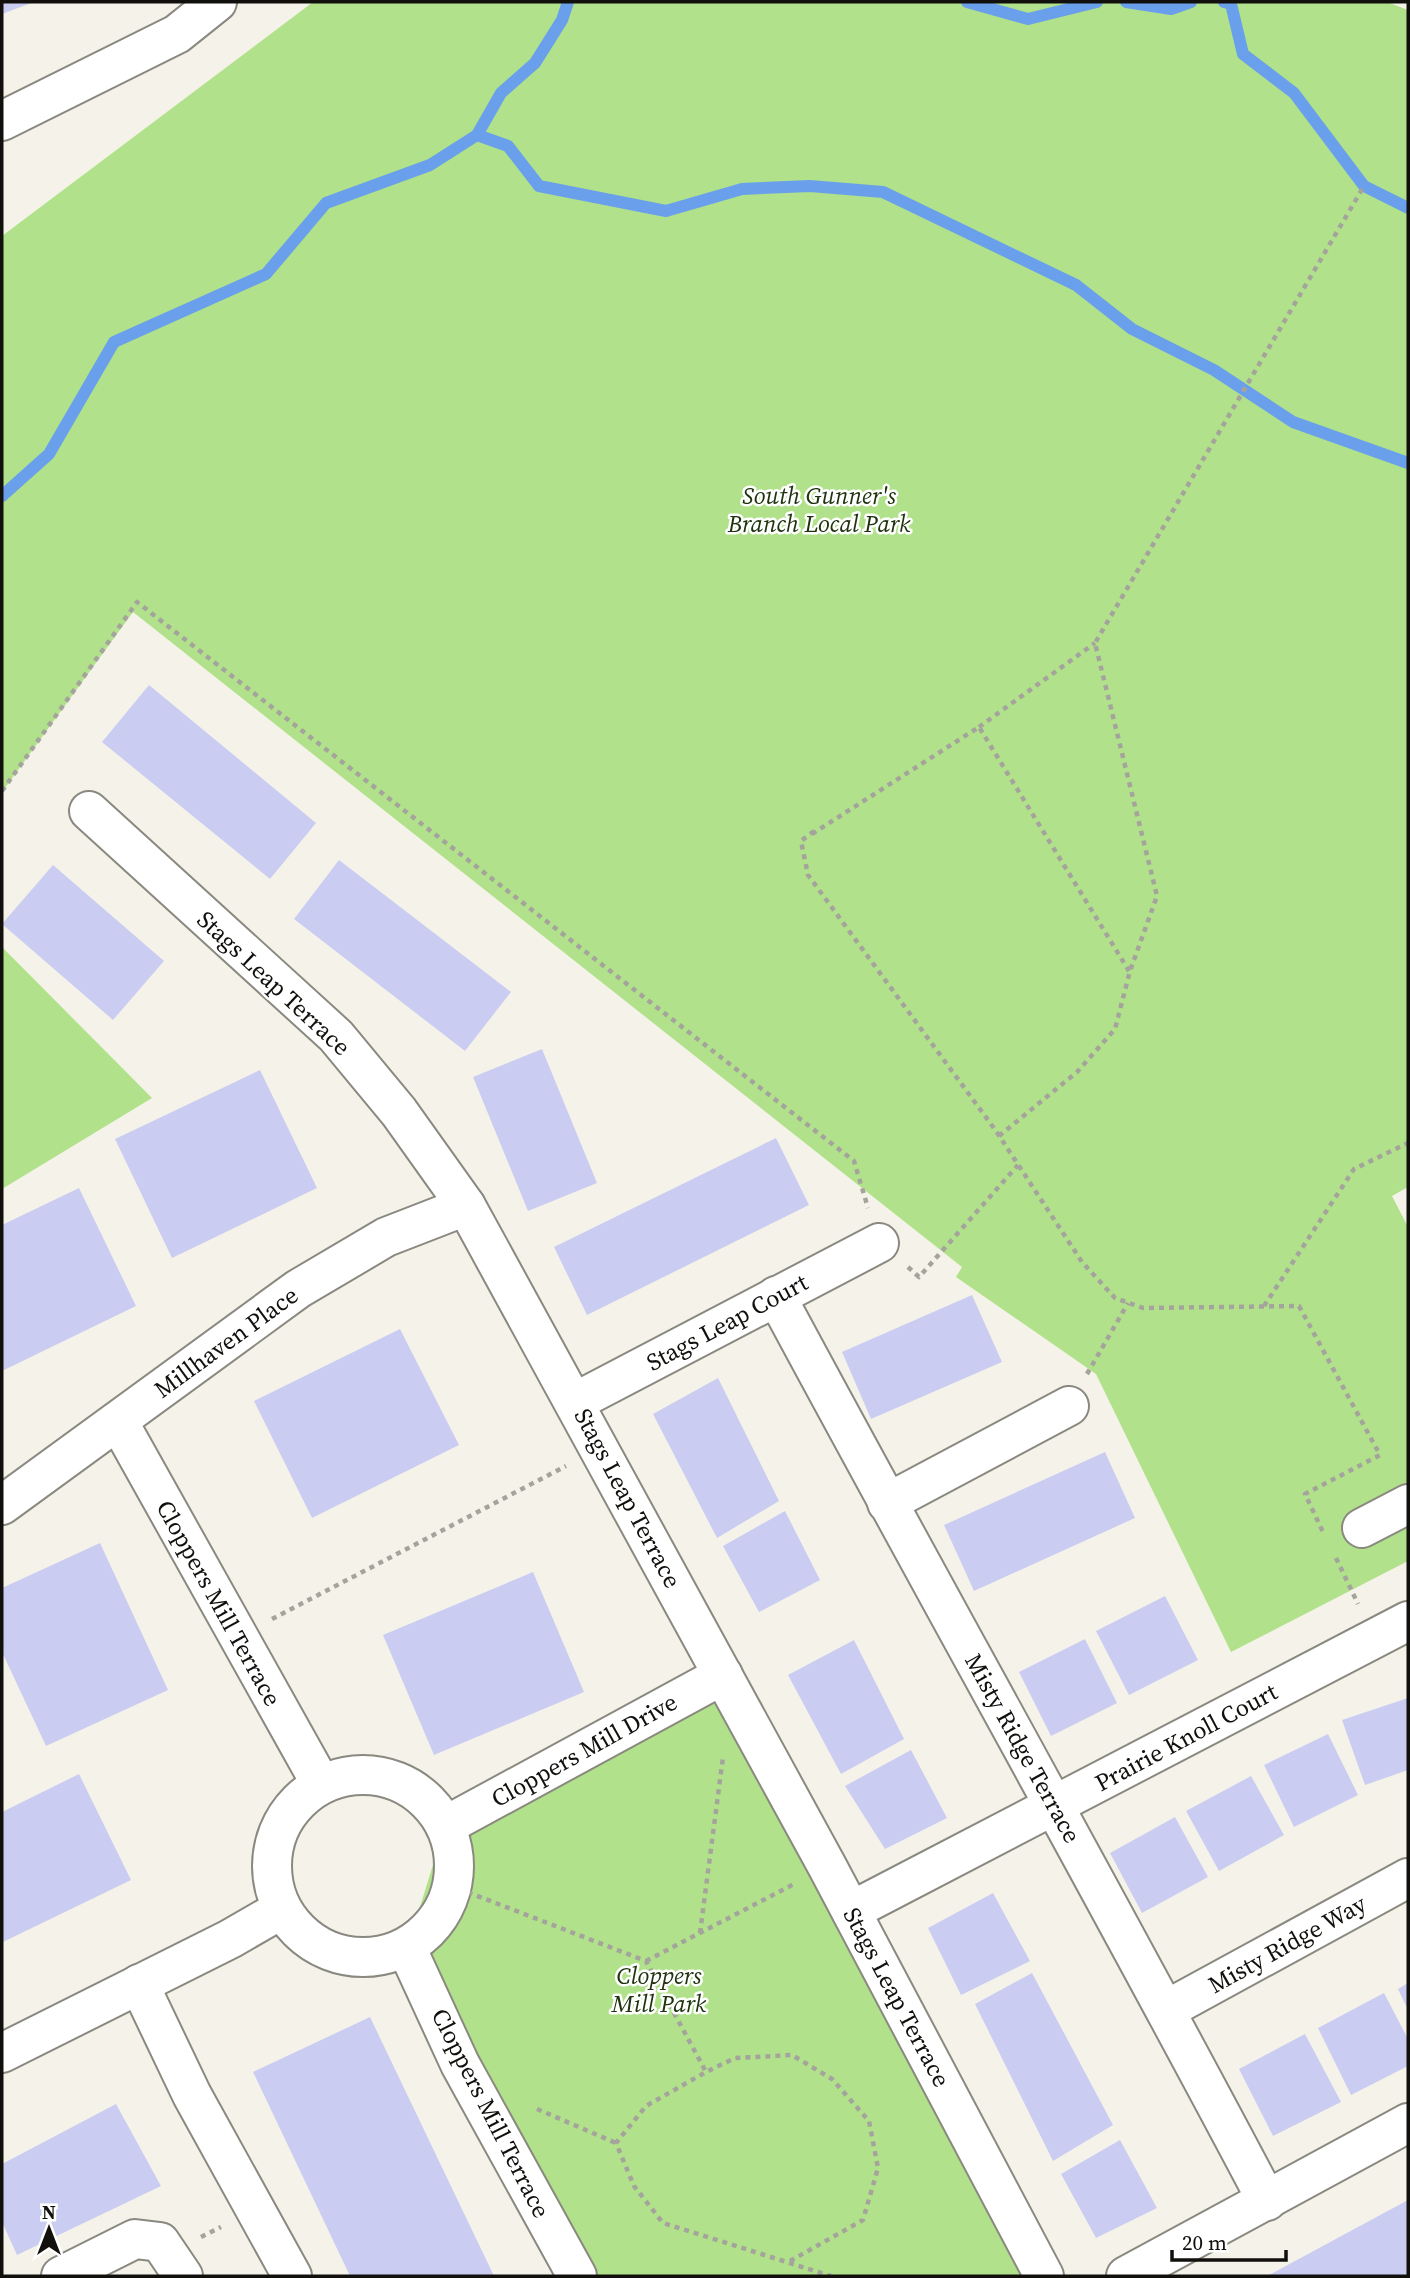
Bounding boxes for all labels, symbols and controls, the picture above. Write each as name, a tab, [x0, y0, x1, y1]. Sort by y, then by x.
park label: South Gunner's Branch Local Park	[727, 479, 911, 540]
street label: Stags Leap Terrace	[190, 903, 358, 1063]
street label: Stags Leap Court	[641, 1265, 814, 1378]
street label: Millhaven Place	[147, 1279, 305, 1405]
street label: Stags Leap Terrace	[567, 1403, 689, 1593]
street label: Cloppers Mill Terrace	[149, 1494, 289, 1712]
street label: Misty Ridge Terrace	[957, 1647, 1089, 1849]
street label: Prairie Knoll Court	[1089, 1675, 1283, 1799]
street label: Cloppers Mill Drive	[485, 1685, 683, 1815]
street label: Misty Ridge Way	[1202, 1887, 1373, 2001]
street label: Stags Leap Terrace	[836, 1902, 958, 2092]
park label: Cloppers Mill Park	[611, 1959, 707, 2020]
street label: Cloppers Mill Terrace	[424, 2003, 558, 2223]
north arrow	[14, 2194, 84, 2264]
text: N	[42, 2199, 56, 2225]
scale bar	[1172, 2218, 1286, 2262]
text: 20 m	[1182, 2228, 1227, 2257]

